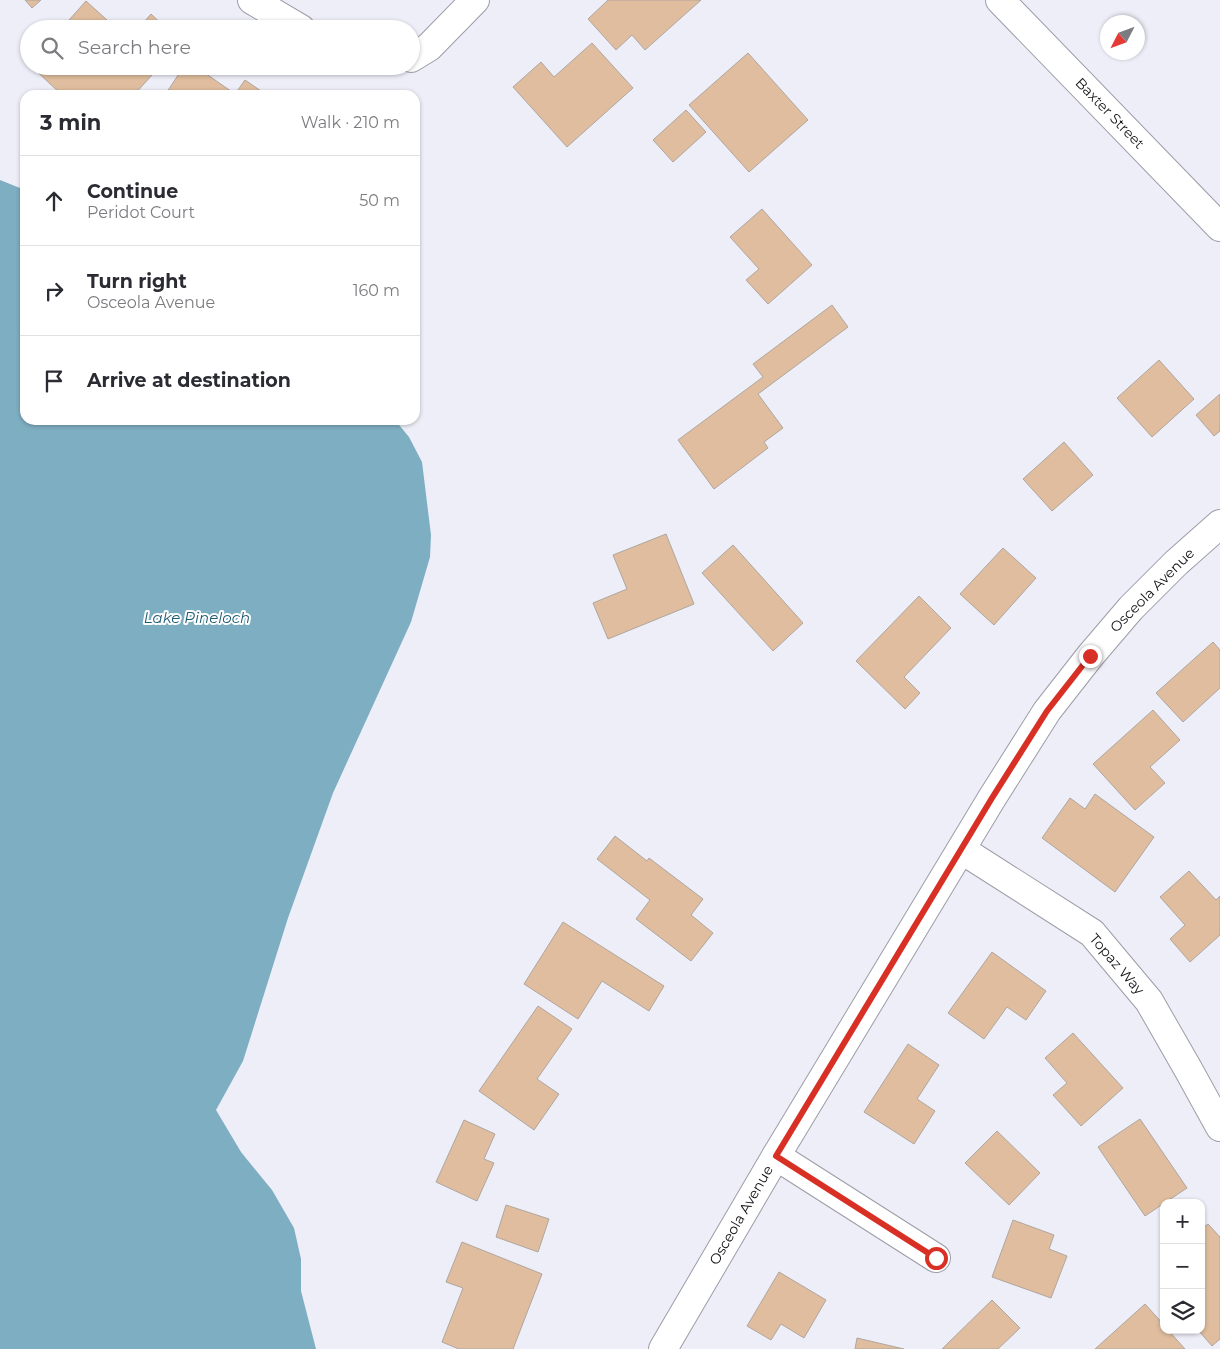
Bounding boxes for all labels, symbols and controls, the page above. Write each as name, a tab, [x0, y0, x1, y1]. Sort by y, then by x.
north arrow	[1100, 15, 1145, 60]
search box	[20, 20, 420, 75]
icon: search	[38, 34, 66, 62]
text: Search here	[78, 36, 191, 59]
street label: Baxter Street	[1072, 74, 1149, 152]
text: 3 min	[40, 110, 101, 135]
text: Walk · 210 m	[301, 113, 400, 132]
text: Continue	[87, 180, 178, 203]
icon: ahead	[40, 187, 68, 215]
text: 50 m	[359, 191, 400, 210]
text: Peridot Court	[87, 203, 195, 222]
text: Turn right	[87, 270, 187, 293]
icon: right	[40, 277, 68, 305]
text: 160 m	[353, 281, 400, 300]
text: Osceola Avenue	[87, 293, 215, 312]
icon: arrive	[40, 367, 68, 395]
text: Arrive at destination	[87, 369, 291, 392]
street label: Osceola Avenue	[1106, 544, 1198, 636]
water label: Lake Pineloch	[144, 608, 250, 627]
route end	[1079, 645, 1102, 668]
street label: Topaz Way	[1086, 930, 1149, 998]
street label: Osceola Avenue	[705, 1162, 777, 1268]
map controls	[1160, 1199, 1205, 1334]
button: +	[1160, 1199, 1205, 1244]
button: −	[1160, 1244, 1205, 1289]
route start	[925, 1247, 948, 1270]
button: layers	[1160, 1289, 1205, 1334]

